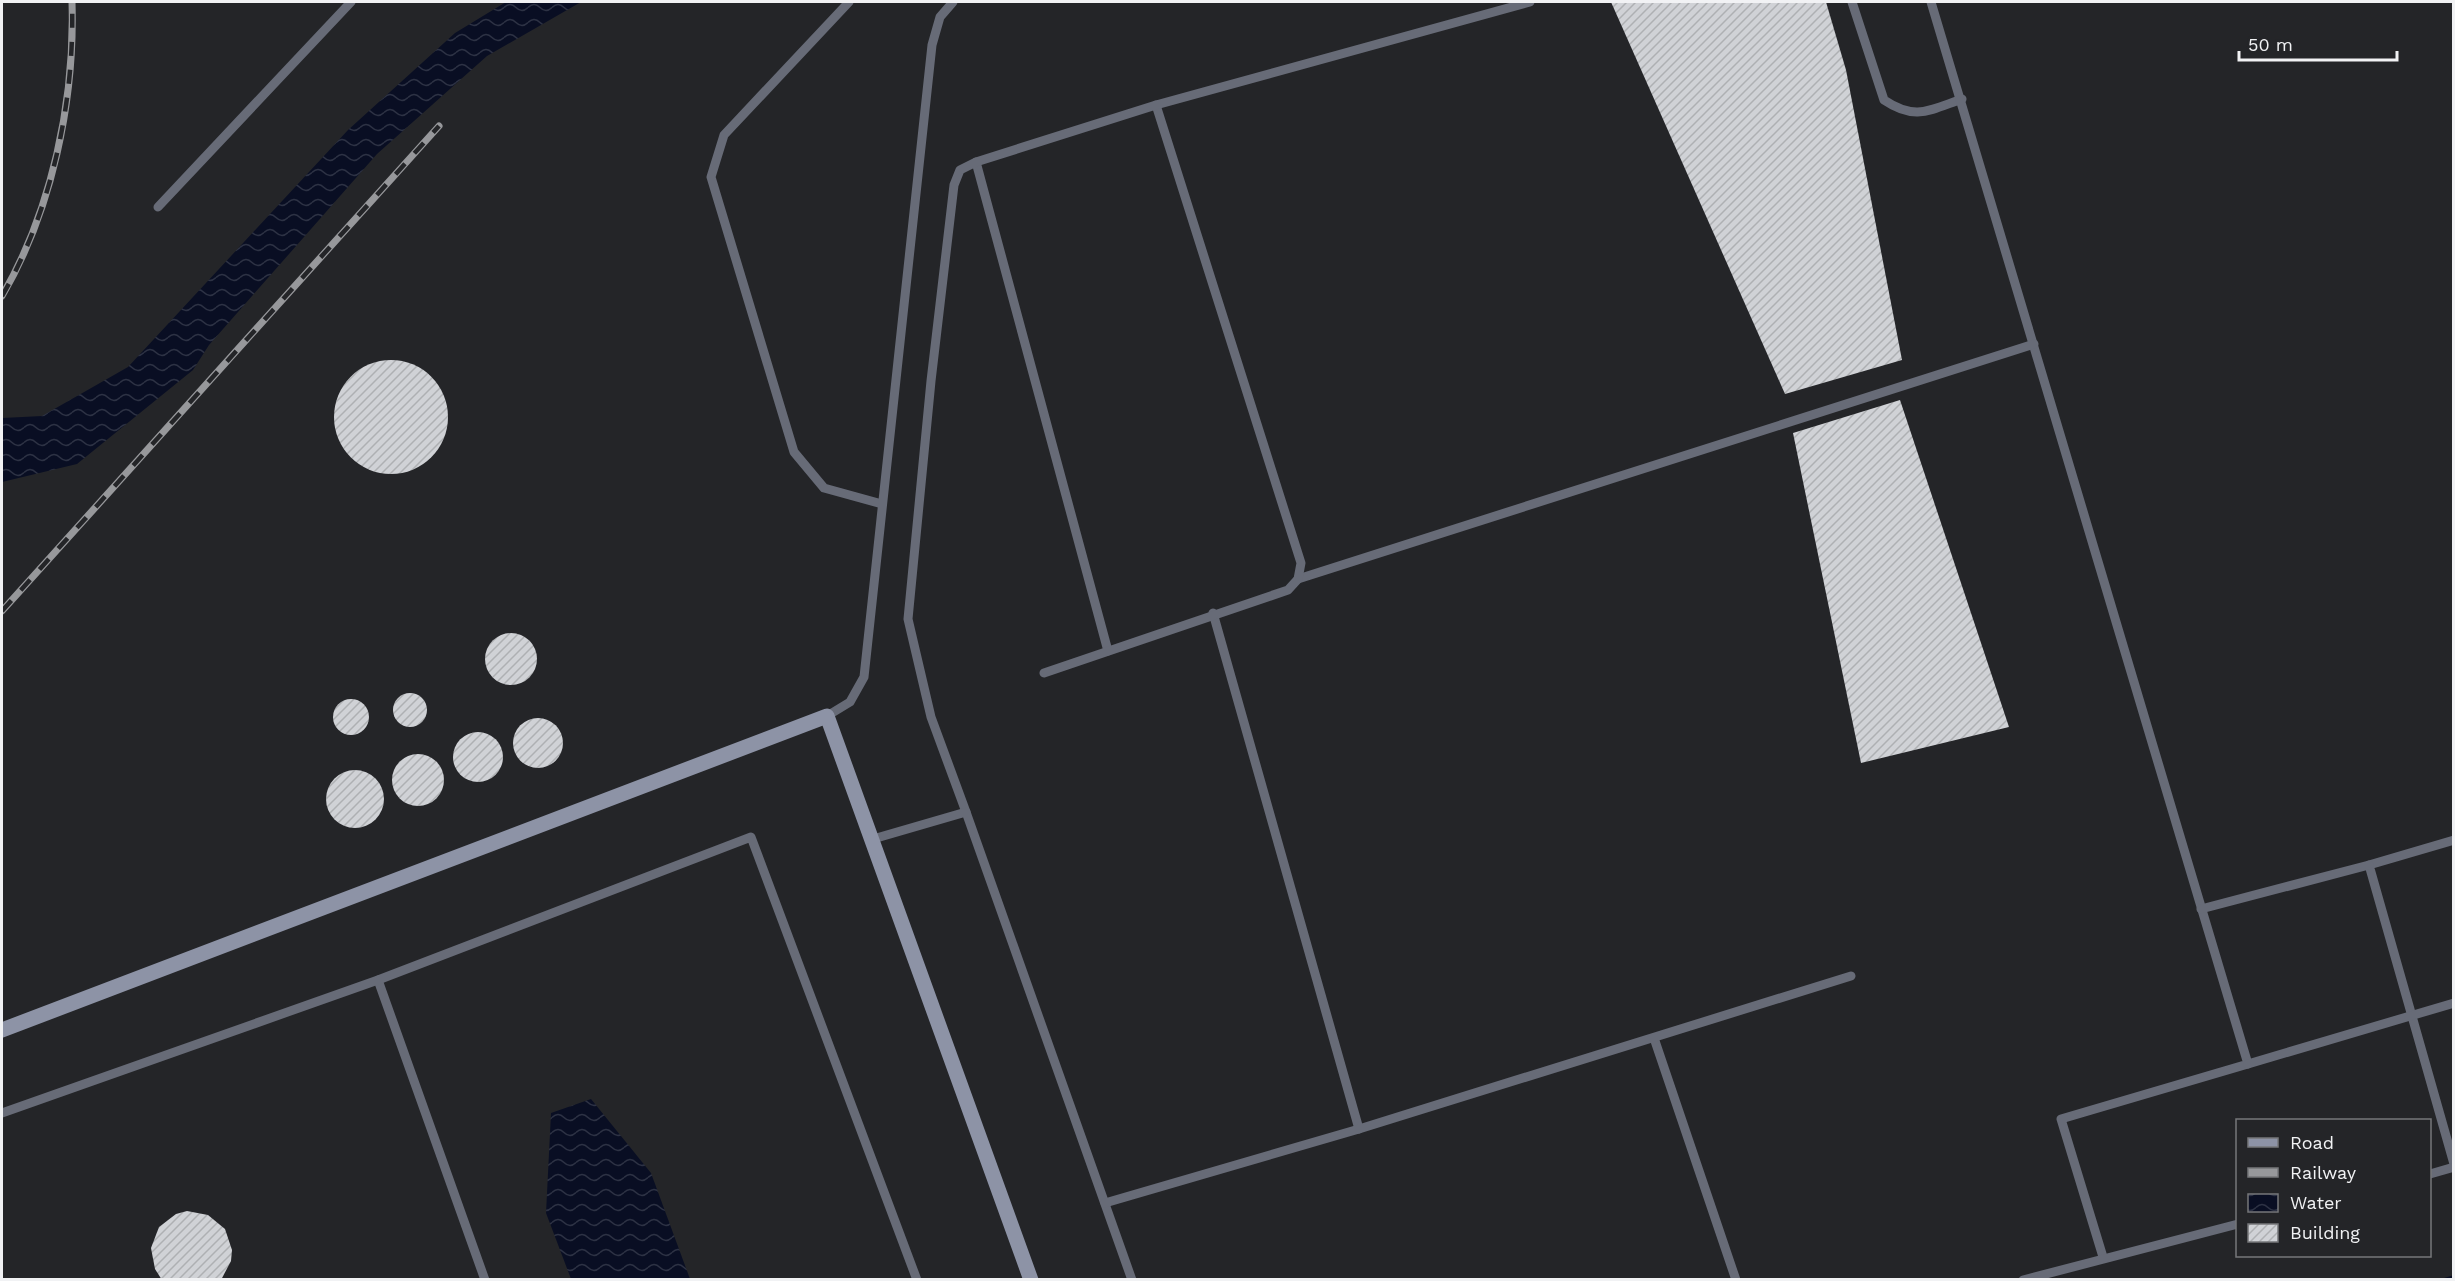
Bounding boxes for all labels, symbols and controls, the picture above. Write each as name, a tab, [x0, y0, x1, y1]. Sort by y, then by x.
scale bar	[2239, 24, 2396, 62]
text: 50 m	[2248, 34, 2293, 55]
legend	[2236, 1119, 2431, 1257]
text: Road	[2290, 1132, 2334, 1153]
text: Railway	[2290, 1162, 2357, 1183]
text: Water	[2290, 1192, 2342, 1213]
text: Building	[2290, 1222, 2360, 1243]

